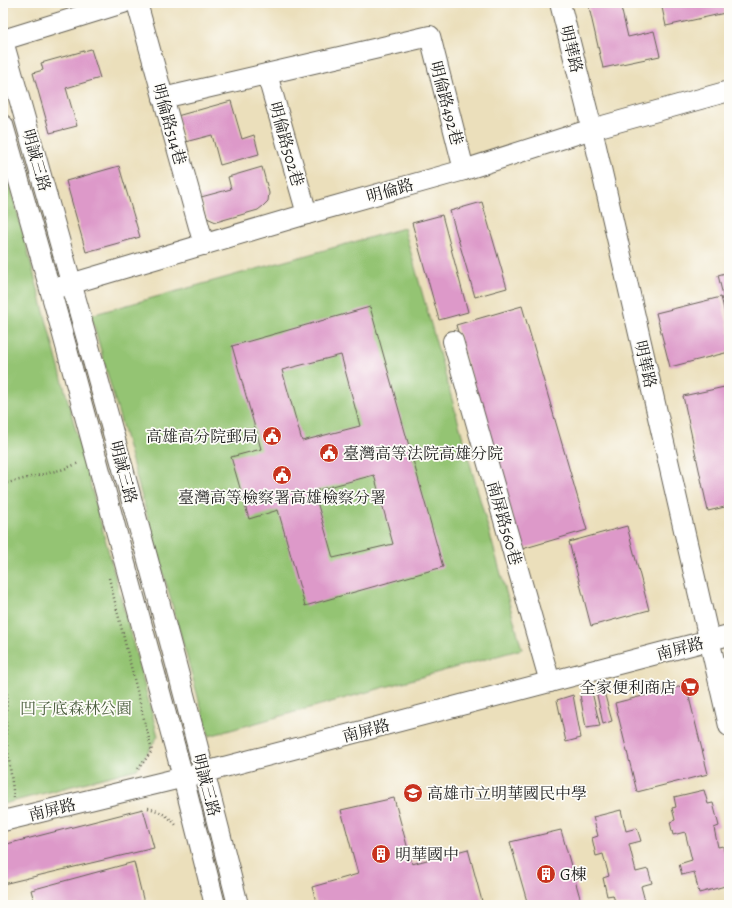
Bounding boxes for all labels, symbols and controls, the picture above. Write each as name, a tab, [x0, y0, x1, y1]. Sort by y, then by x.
street label: 明華路	[555, 23, 588, 75]
street label: 明倫路492巷	[424, 59, 468, 148]
street label: 明倫路514巷	[147, 81, 191, 167]
street label: 明倫路502巷	[263, 99, 309, 189]
street label: 明誠三路	[17, 126, 55, 194]
street label: 明倫路	[364, 174, 416, 208]
street label: 明華路	[629, 338, 661, 390]
public building icon: 高雄高分院郵局	[261, 425, 283, 447]
place label: 高雄高分院郵局	[146, 426, 258, 448]
street label: 明誠三路	[104, 438, 142, 506]
public building icon: 臺灣高等法院高雄分院	[318, 442, 340, 464]
place label: 臺灣高等法院高雄分院	[343, 443, 503, 465]
public building icon: 臺灣高等檢察署高雄檢察分署	[271, 464, 293, 486]
street label: 南屏路560巷	[482, 479, 527, 568]
place label: 臺灣高等檢察署高雄檢察分署	[178, 487, 386, 509]
street label: 南屏路	[654, 632, 706, 666]
supermarket icon: 全家便利商店	[679, 676, 701, 698]
place label: 全家便利商店	[580, 677, 676, 699]
park label: 凹子底森林公園	[20, 698, 132, 720]
street label: 南屏路	[340, 714, 392, 748]
street label: 明誠三路	[187, 751, 225, 819]
school or university icon: 高雄市立明華國民中學	[402, 782, 424, 804]
place label: 高雄市立明華國民中學	[427, 783, 587, 805]
street label: 南屏路	[26, 793, 78, 826]
building icon: 明華國中	[370, 843, 392, 865]
place label: 明華國中	[395, 844, 459, 866]
building icon: G棟	[535, 863, 557, 885]
place label: G棟	[560, 864, 587, 886]

